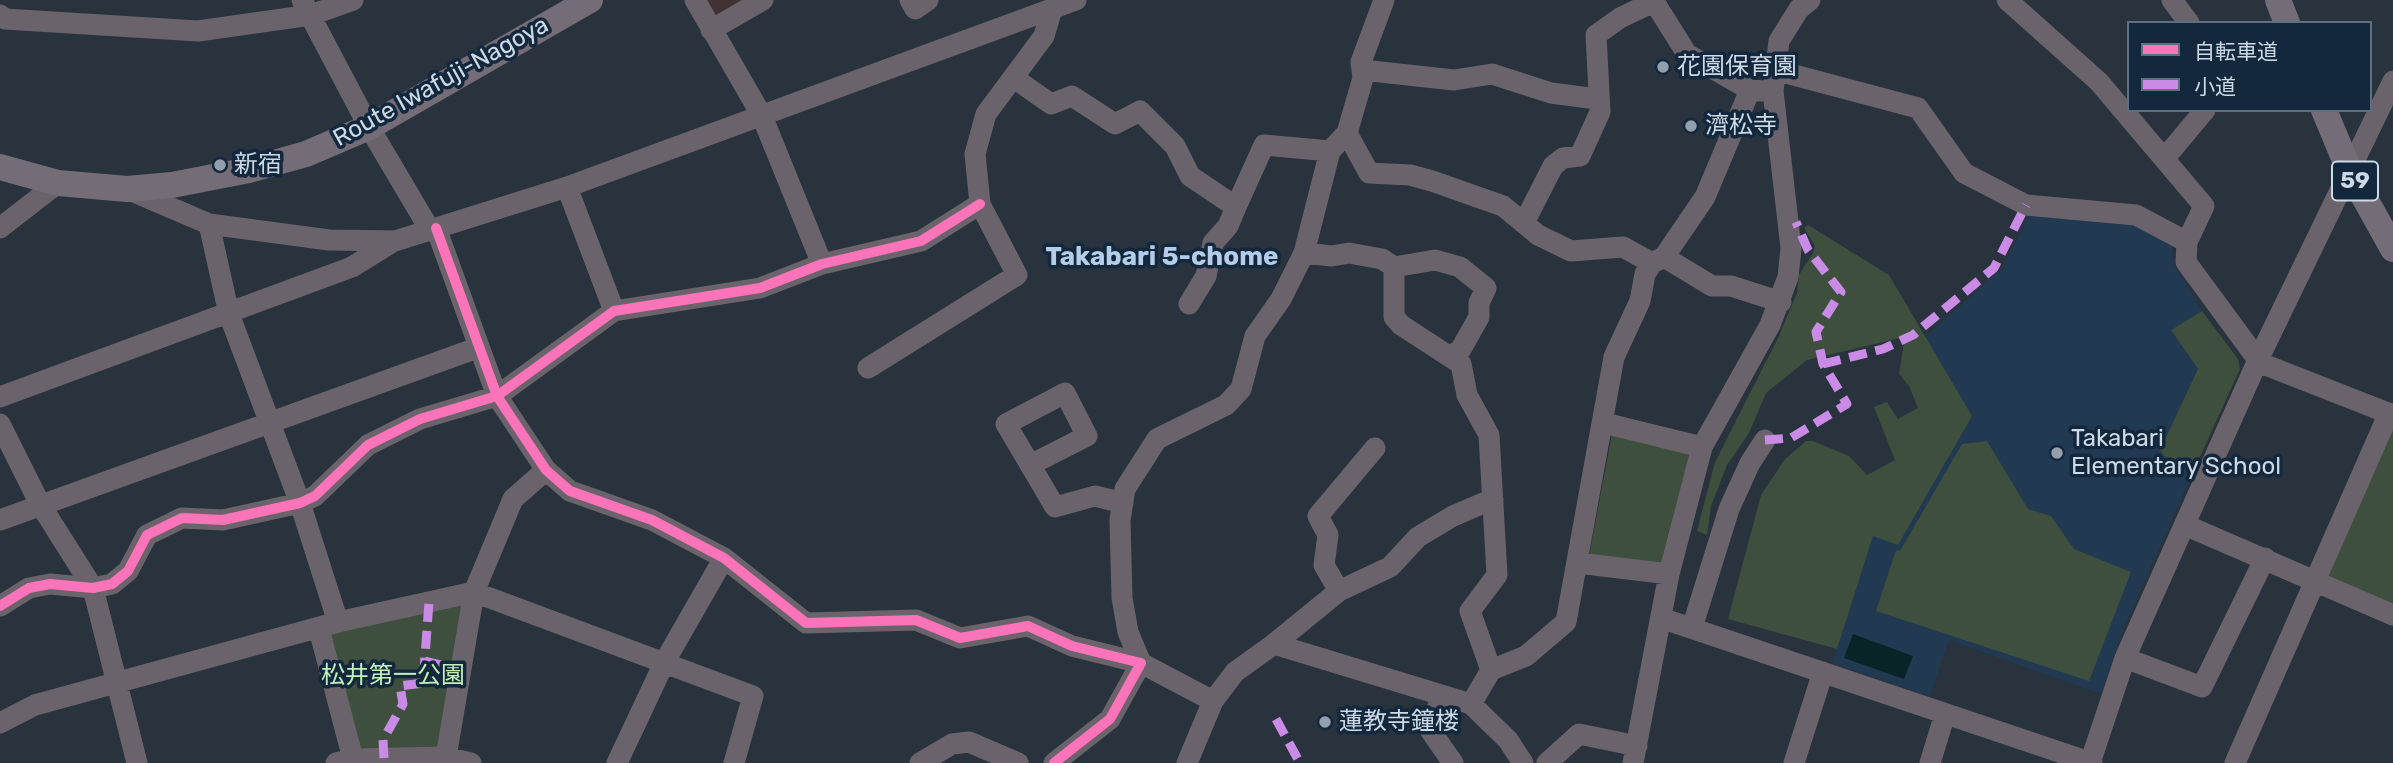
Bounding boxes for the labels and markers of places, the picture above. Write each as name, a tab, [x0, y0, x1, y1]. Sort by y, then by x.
place label: 花園保育園	[1677, 53, 1797, 81]
marker: 花園保育園	[1655, 59, 1671, 75]
place label: 濟松寺	[1705, 112, 1777, 140]
marker: 濟松寺	[1683, 118, 1699, 134]
place label: 新宿	[234, 151, 282, 179]
marker: 新宿	[212, 157, 228, 173]
place label: Takabari Elementary School	[2071, 425, 2281, 481]
marker: Takabari Elementary School	[2049, 445, 2065, 461]
place label: 蓮教寺鐘楼	[1339, 708, 1459, 736]
marker: 蓮教寺鐘楼	[1317, 714, 1333, 730]

